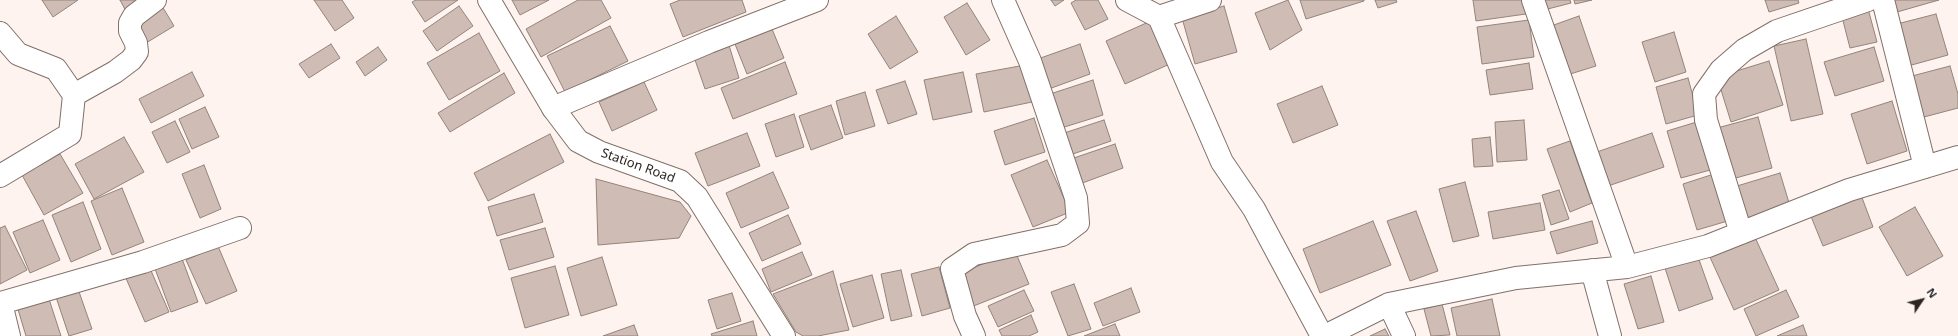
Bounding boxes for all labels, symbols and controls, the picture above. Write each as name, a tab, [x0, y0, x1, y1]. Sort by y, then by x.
street label: Station Road	[599, 145, 677, 187]
north arrow	[1902, 280, 1942, 320]
text: N	[1924, 285, 1941, 301]

